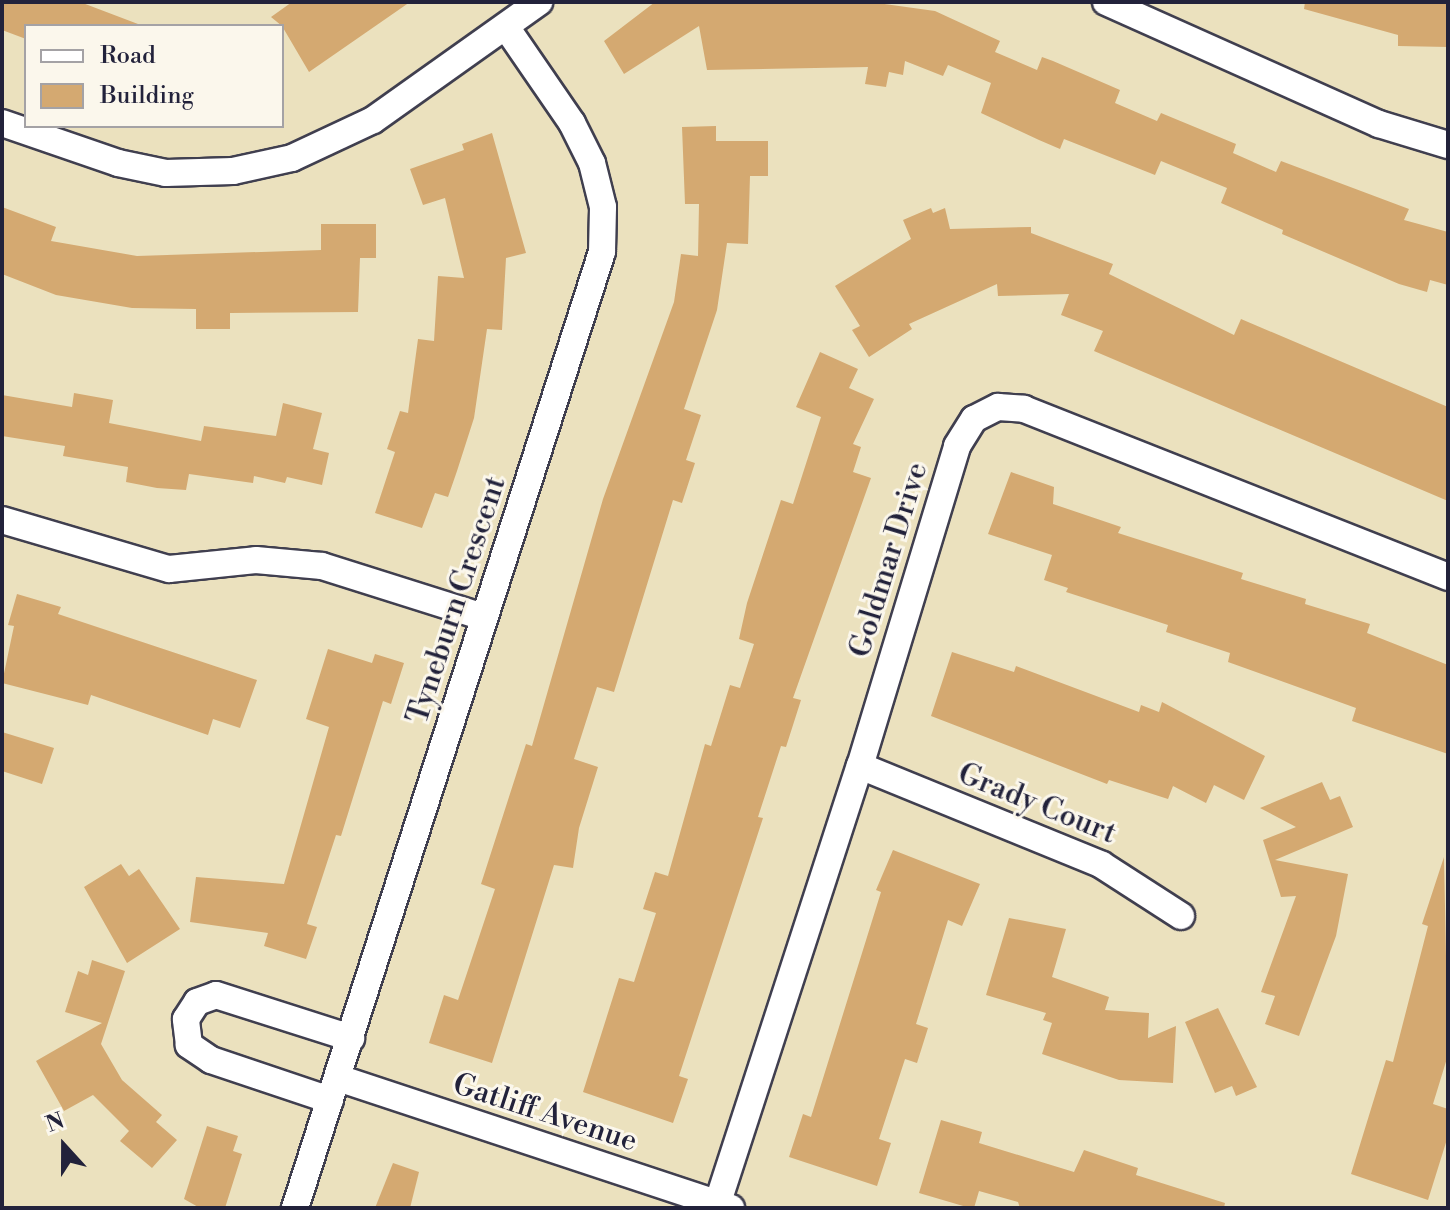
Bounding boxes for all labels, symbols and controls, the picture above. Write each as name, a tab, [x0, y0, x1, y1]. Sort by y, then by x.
legend	[24, 24, 284, 128]
text: Road	[100, 41, 156, 71]
text: Building	[100, 81, 194, 111]
street label: Goldmar Drive	[842, 458, 936, 662]
street label: Tyneburn Crescent	[400, 472, 514, 728]
street label: Grady Court	[953, 756, 1121, 852]
street label: Gatliff Avenue	[448, 1066, 642, 1160]
north arrow	[24, 1106, 104, 1186]
text: N	[42, 1107, 68, 1139]

